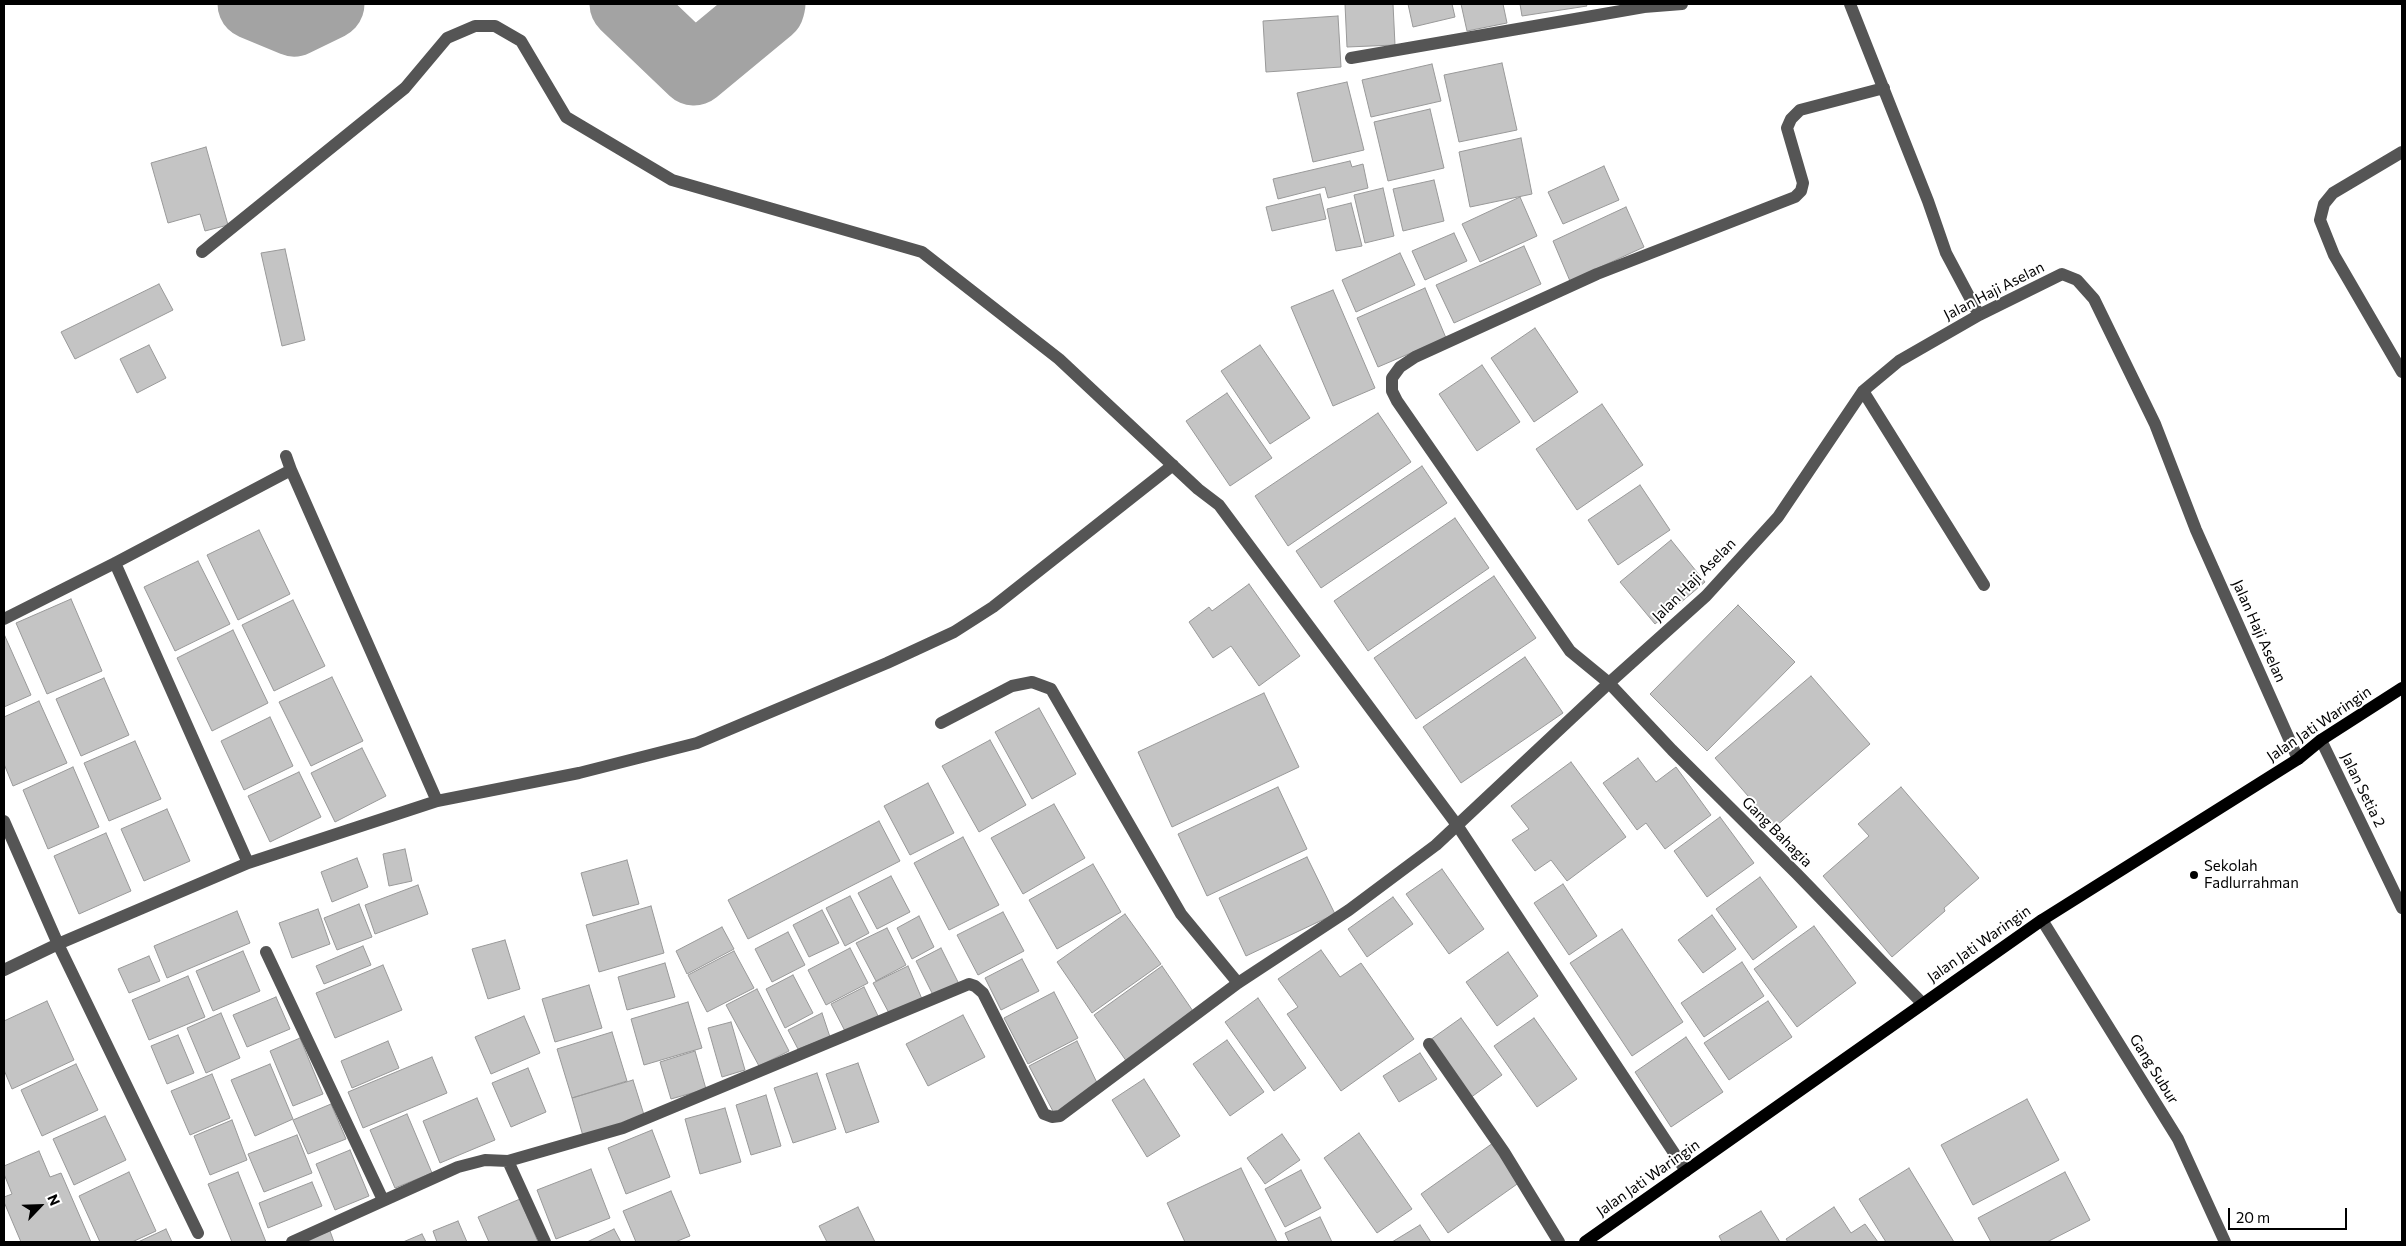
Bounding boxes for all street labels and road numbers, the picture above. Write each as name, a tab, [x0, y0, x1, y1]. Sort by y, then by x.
street label: Jalan Haji Aselan	[1941, 258, 2047, 324]
street label: Jalan Haji Aselan	[1649, 535, 1739, 625]
street label: Jalan Haji Aselan	[2228, 577, 2290, 685]
street label: Jalan Jati Waringin	[2263, 682, 2375, 766]
street label: Jalan Setia 2	[2337, 750, 2389, 830]
street label: Gang Bahagia	[1738, 793, 1816, 871]
street label: Jalan Jati Waringin	[1924, 902, 2034, 986]
street label: Gang Subur	[2125, 1031, 2183, 1107]
street label: Jalan Jati Waringin	[1593, 1136, 1703, 1220]

